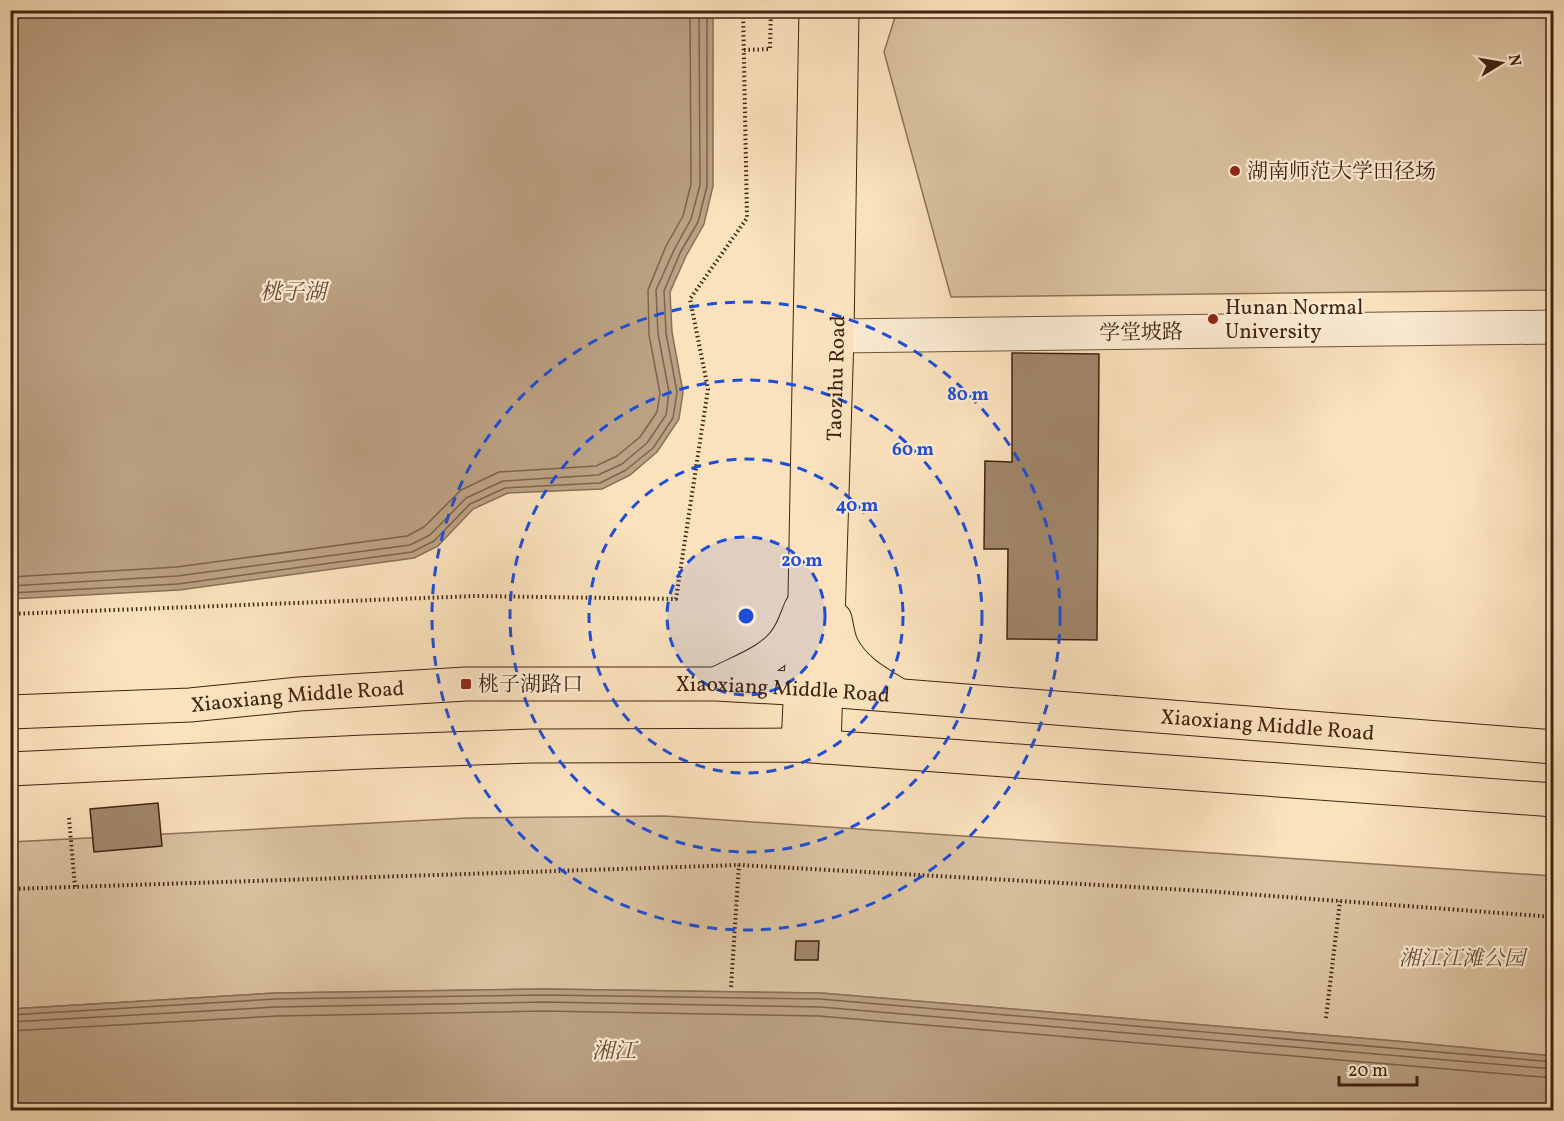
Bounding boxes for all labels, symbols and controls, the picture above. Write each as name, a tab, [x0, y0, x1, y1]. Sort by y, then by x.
north arrow	[1471, 33, 1531, 93]
text: N	[1502, 53, 1526, 69]
place label: 湖南师范大学田径场	[1247, 158, 1436, 187]
marker: 湖南师范大学田径场	[1228, 164, 1242, 178]
water label: 桃子湖	[260, 278, 330, 309]
place label: Hunan Normal University	[1225, 294, 1363, 347]
marker: Hunan Normal University	[1206, 312, 1220, 326]
street label: Taozihu Road	[821, 315, 853, 441]
street label: 学堂坡路	[1099, 318, 1183, 349]
text: 80 m	[947, 383, 989, 408]
text: 60 m	[892, 438, 934, 463]
text: 40 m	[836, 494, 878, 519]
text: 20 m	[781, 549, 823, 574]
centre of rings	[736, 606, 756, 626]
place label: 桃子湖路口	[478, 671, 583, 700]
street label: Xiaoxiang Middle Road	[676, 671, 891, 711]
street label: Xiaoxiang Middle Road	[189, 675, 405, 721]
marker: 桃子湖路口	[459, 677, 473, 691]
street label: Xiaoxiang Middle Road	[1159, 703, 1375, 749]
park label: 湘江江滩公园	[1399, 945, 1528, 974]
water label: 湘江	[592, 1037, 639, 1068]
scale bar	[1339, 1049, 1417, 1087]
text: 20 m	[1348, 1059, 1388, 1084]

